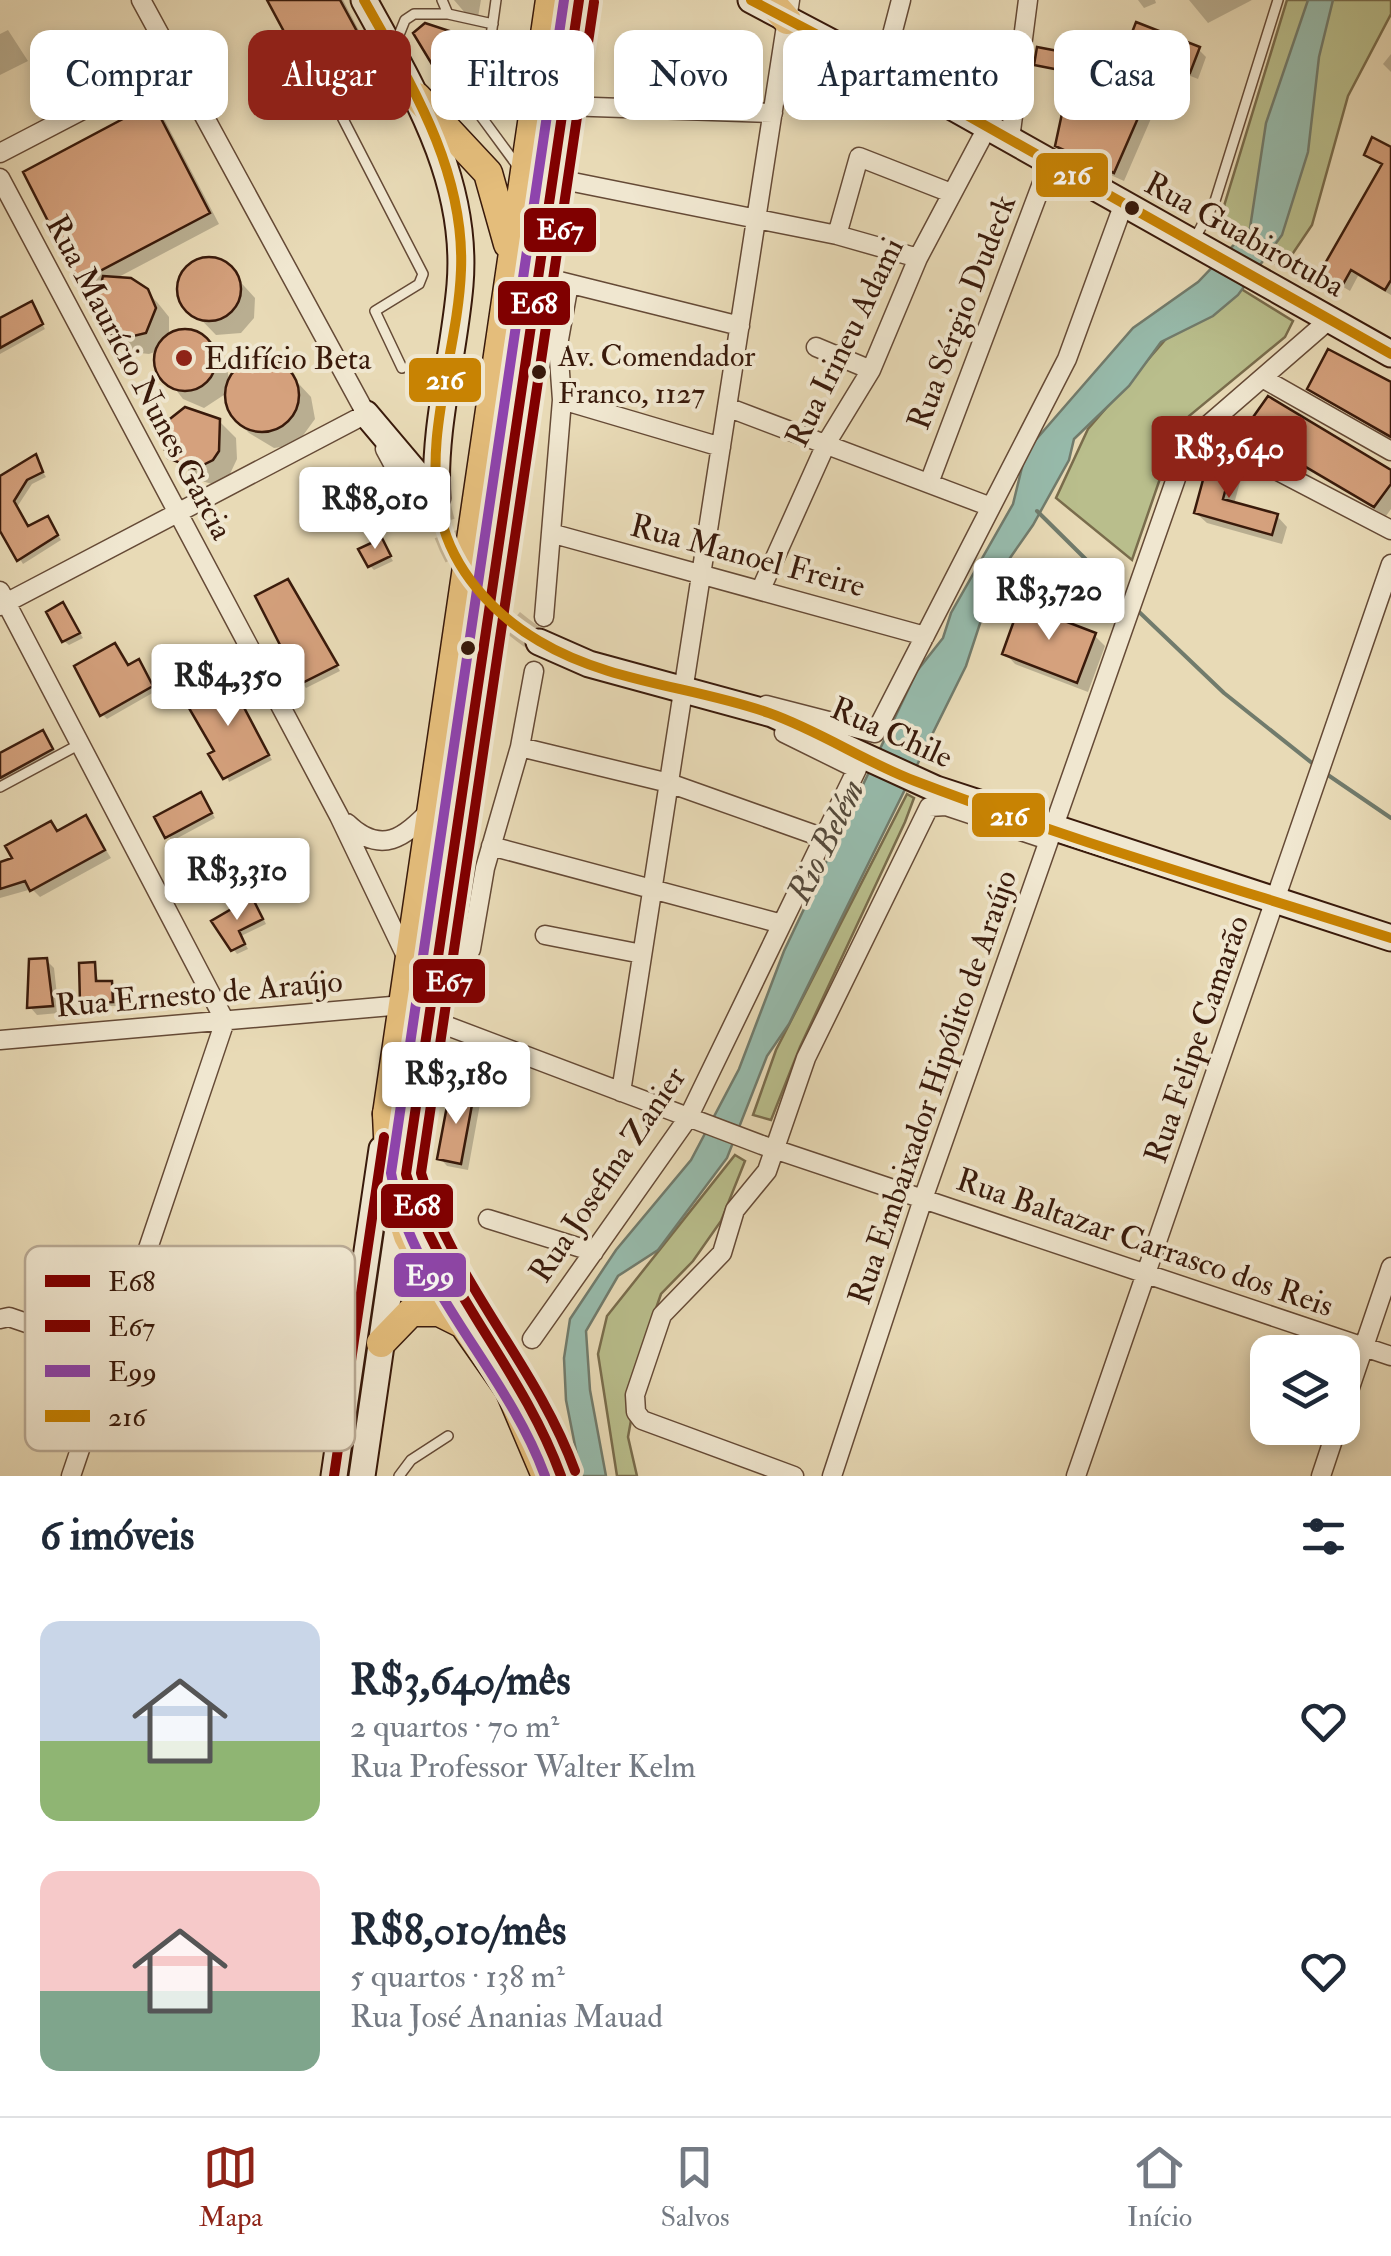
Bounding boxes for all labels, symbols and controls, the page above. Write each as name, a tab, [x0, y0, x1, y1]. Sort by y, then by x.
chip: Comprar	[30, 30, 228, 120]
chip: Alugar	[248, 30, 411, 120]
chip: Filtros	[431, 30, 594, 120]
chip: Novo	[614, 30, 763, 120]
chip: Apartamento	[783, 30, 1034, 120]
chip: Casa	[1054, 30, 1190, 120]
line badge: 216	[1034, 151, 1110, 199]
text: 216	[1053, 158, 1093, 193]
street label: Rua Guabirotuba	[1137, 163, 1352, 307]
street label: Rua Sérgio Dudeck	[899, 189, 1025, 435]
unlabelled marker	[1122, 198, 1142, 218]
line badge: E67	[522, 206, 598, 254]
street label: Rua Maurício Nunes Garcia	[37, 208, 242, 547]
text: E67	[536, 213, 584, 248]
street label: Rua Irineu Adami	[777, 231, 913, 454]
line badge: E68	[496, 279, 572, 327]
text: E68	[510, 287, 558, 322]
place label: Av. Comendador Franco, 1127	[557, 338, 756, 412]
place label: Edifício Beta	[204, 339, 372, 379]
marker: Edifício Beta	[173, 347, 195, 369]
line badge: 216	[407, 356, 483, 404]
marker: Av. Comendador Franco, 1127	[529, 362, 549, 382]
text: 216	[426, 363, 466, 398]
pin: R$3,640	[1137, 416, 1321, 501]
text: R$3,640	[1174, 428, 1284, 468]
pin: R$8,010	[283, 467, 467, 552]
text: R$8,010	[321, 479, 429, 519]
street label: Rua Manoel Freire	[626, 505, 869, 607]
pin: R$3,720	[957, 558, 1141, 643]
text: R$3,720	[996, 570, 1103, 610]
unlabelled marker	[458, 638, 478, 658]
pin: R$4,350	[136, 644, 320, 729]
text: R$4,350	[173, 656, 283, 696]
street label: Rua Chile	[824, 688, 959, 777]
water label: Rio Belém	[777, 772, 875, 911]
line badge: 216	[970, 791, 1047, 839]
text: 216	[990, 799, 1030, 834]
pin: R$3,310	[145, 838, 329, 923]
text: R$3,310	[187, 850, 287, 890]
street label: Rua Embaixador Hipólito de Araújo	[840, 865, 1026, 1310]
street label: Rua Felipe Camarão	[1136, 910, 1258, 1169]
line badge: E67	[411, 957, 487, 1005]
street label: Rua Ernesto de Araújo	[54, 962, 344, 1026]
text: E67	[425, 965, 473, 1000]
pin: R$3,180	[364, 1042, 548, 1127]
text: R$3,180	[404, 1054, 508, 1094]
street label: Rua Josefina Zanier	[521, 1059, 695, 1290]
street label: Rua Baltazar Carrasco dos Reis	[951, 1160, 1338, 1326]
line badge: E68	[379, 1182, 455, 1230]
text: E68	[393, 1189, 441, 1224]
legend	[25, 1246, 355, 1451]
line badge: E99	[392, 1251, 468, 1299]
text: E99	[406, 1259, 454, 1294]
text: E68	[108, 1265, 155, 1300]
text: E67	[108, 1310, 155, 1345]
map controls	[1250, 1335, 1360, 1445]
button: layers	[1250, 1335, 1360, 1445]
text: E99	[108, 1355, 157, 1390]
text: 216	[108, 1400, 148, 1435]
icon: filters	[1296, 1509, 1351, 1564]
text: 6 imóveis	[40, 1510, 194, 1562]
text: R$3,640/mês	[350, 1655, 571, 1707]
icon: home	[120, 1661, 240, 1781]
icon: heart	[1296, 1694, 1351, 1749]
text: 2 quartos · 70 m²	[350, 1707, 559, 1747]
text: Rua Professor Walter Kelm	[350, 1747, 696, 1787]
text: R$8,010/mês	[350, 1905, 566, 1957]
icon: home	[120, 1911, 240, 2031]
icon: heart	[1296, 1944, 1351, 1999]
text: 5 quartos · 138 m²	[350, 1957, 565, 1997]
text: Rua José Ananias Mauad	[350, 1997, 663, 2037]
tab: Mapa	[199, 2140, 263, 2235]
tab: Salvos	[660, 2140, 730, 2235]
tab: Início	[1127, 2140, 1192, 2235]

